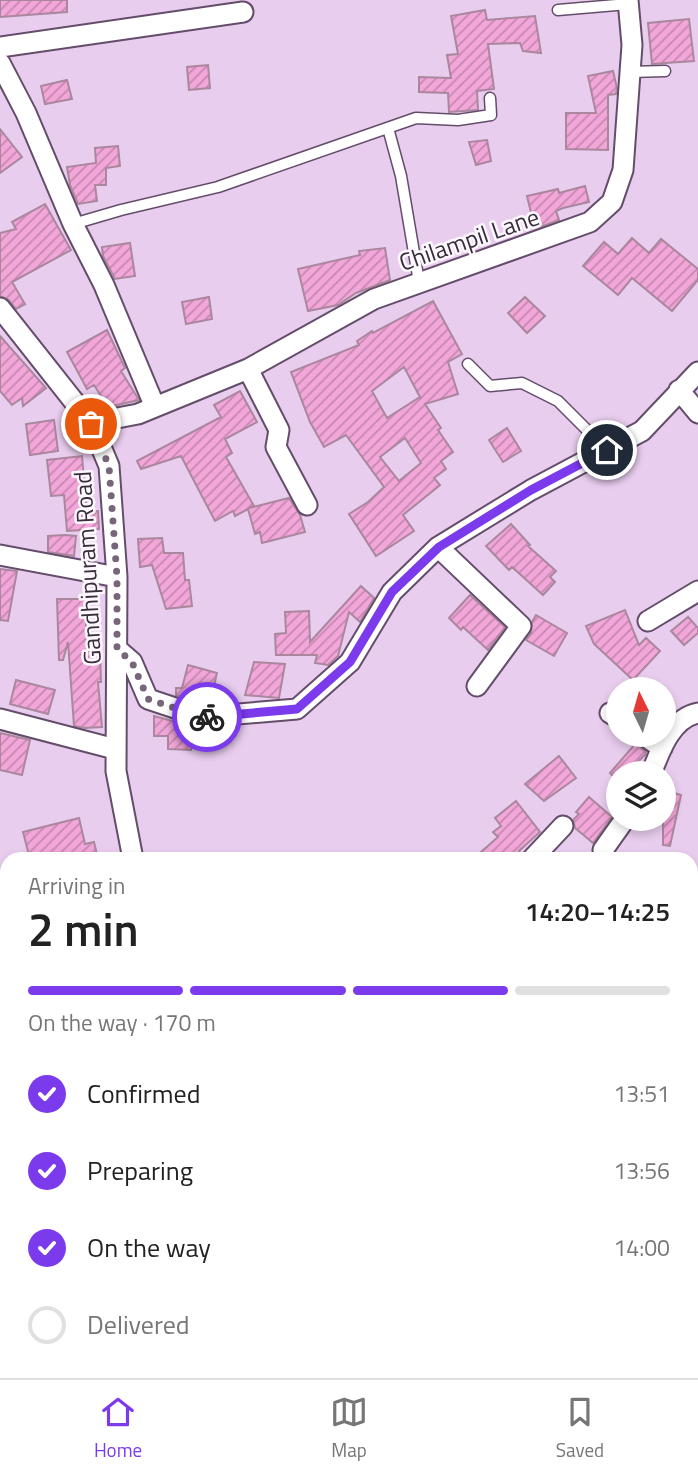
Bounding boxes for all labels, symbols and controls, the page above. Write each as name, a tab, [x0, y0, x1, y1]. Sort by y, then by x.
street label: Chilampil Lane	[394, 198, 544, 280]
pin	[61, 394, 121, 454]
icon: bag	[72, 405, 110, 443]
pin	[577, 420, 637, 480]
icon: home	[588, 431, 626, 469]
street label: Gandhipuram Road	[64, 470, 110, 666]
north arrow	[606, 677, 676, 747]
map controls	[606, 677, 676, 831]
courier	[172, 682, 242, 752]
icon: bike	[188, 698, 226, 736]
button: layers	[606, 761, 676, 831]
text: Arriving in	[28, 868, 125, 903]
text: 14:20–14:25	[525, 892, 670, 931]
text: 2 min	[28, 894, 139, 964]
text: On the way · 170 m	[28, 1005, 216, 1040]
text: Confirmed	[87, 1074, 201, 1113]
icon: check	[28, 1075, 66, 1113]
text: 13:51	[613, 1076, 670, 1111]
text: Preparing	[87, 1151, 193, 1190]
icon: check	[28, 1152, 66, 1190]
text: 13:56	[613, 1153, 670, 1188]
text: On the way	[87, 1228, 211, 1267]
icon: check	[28, 1229, 66, 1267]
text: 14:00	[613, 1230, 670, 1265]
text: Delivered	[87, 1305, 190, 1344]
tab: Home	[94, 1393, 142, 1464]
tab: Map	[330, 1393, 368, 1464]
tab: Saved	[556, 1393, 604, 1464]

